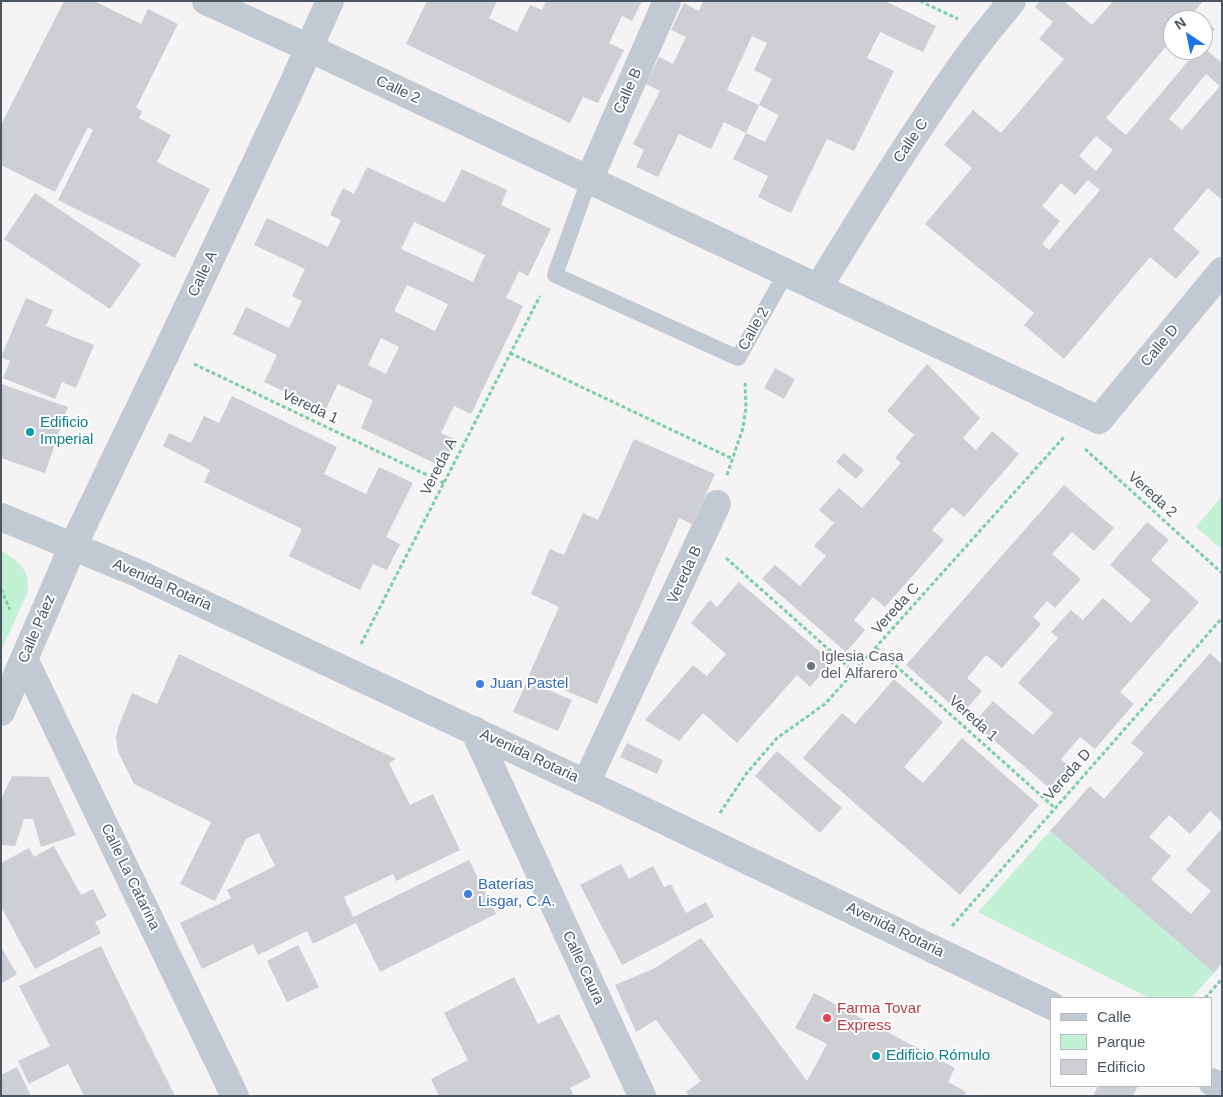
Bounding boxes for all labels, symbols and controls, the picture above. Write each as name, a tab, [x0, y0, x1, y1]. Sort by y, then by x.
north arrow	[1163, 10, 1213, 60]
text: N	[1172, 14, 1189, 33]
street label: Calle B	[610, 65, 646, 117]
street label: Calle 2	[373, 72, 423, 108]
street label: Calle C	[890, 116, 932, 166]
street label: Calle A	[185, 248, 221, 300]
street label: Calle 2	[735, 304, 773, 354]
street label: Calle D	[1137, 321, 1183, 371]
street label: Vereda 1	[279, 386, 341, 428]
place label: Edificio Imperial	[40, 414, 93, 449]
marker: Edificio Imperial	[24, 426, 36, 438]
street label: Vereda A	[417, 435, 461, 499]
street label: Vereda 2	[1124, 468, 1180, 522]
street label: Vereda B	[664, 543, 706, 607]
street label: Avenida Rotaria	[110, 555, 214, 615]
street label: Vereda C	[868, 580, 924, 638]
street label: Calle Páez	[15, 592, 59, 666]
place label: Iglesia Casa del Alfarero	[821, 648, 904, 683]
marker: Iglesia Casa del Alfarero	[805, 660, 817, 672]
place label: Juan Pastel	[490, 675, 568, 693]
marker: Juan Pastel	[474, 678, 486, 690]
street label: Vereda 1	[945, 692, 1001, 746]
street label: Avenida Rotaria	[477, 725, 581, 787]
street label: Vereda D	[1041, 745, 1095, 805]
street label: Calle La Catarina	[97, 821, 163, 933]
place label: Baterías Lisgar, C.A.	[478, 876, 556, 911]
marker: Baterías Lisgar, C.A.	[462, 888, 474, 900]
street label: Avenida Rotaria	[843, 899, 947, 961]
street label: Calle Caura	[558, 928, 608, 1008]
legend	[1050, 997, 1213, 1087]
place label: Farma Tovar Express	[837, 1000, 921, 1035]
text: Calle	[1097, 1008, 1131, 1025]
marker: Farma Tovar Express	[821, 1012, 833, 1024]
text: Parque	[1097, 1033, 1145, 1050]
place label: Edificio Rómulo	[886, 1047, 990, 1065]
marker: Edificio Rómulo	[870, 1050, 882, 1062]
text: Edificio	[1097, 1058, 1145, 1075]

